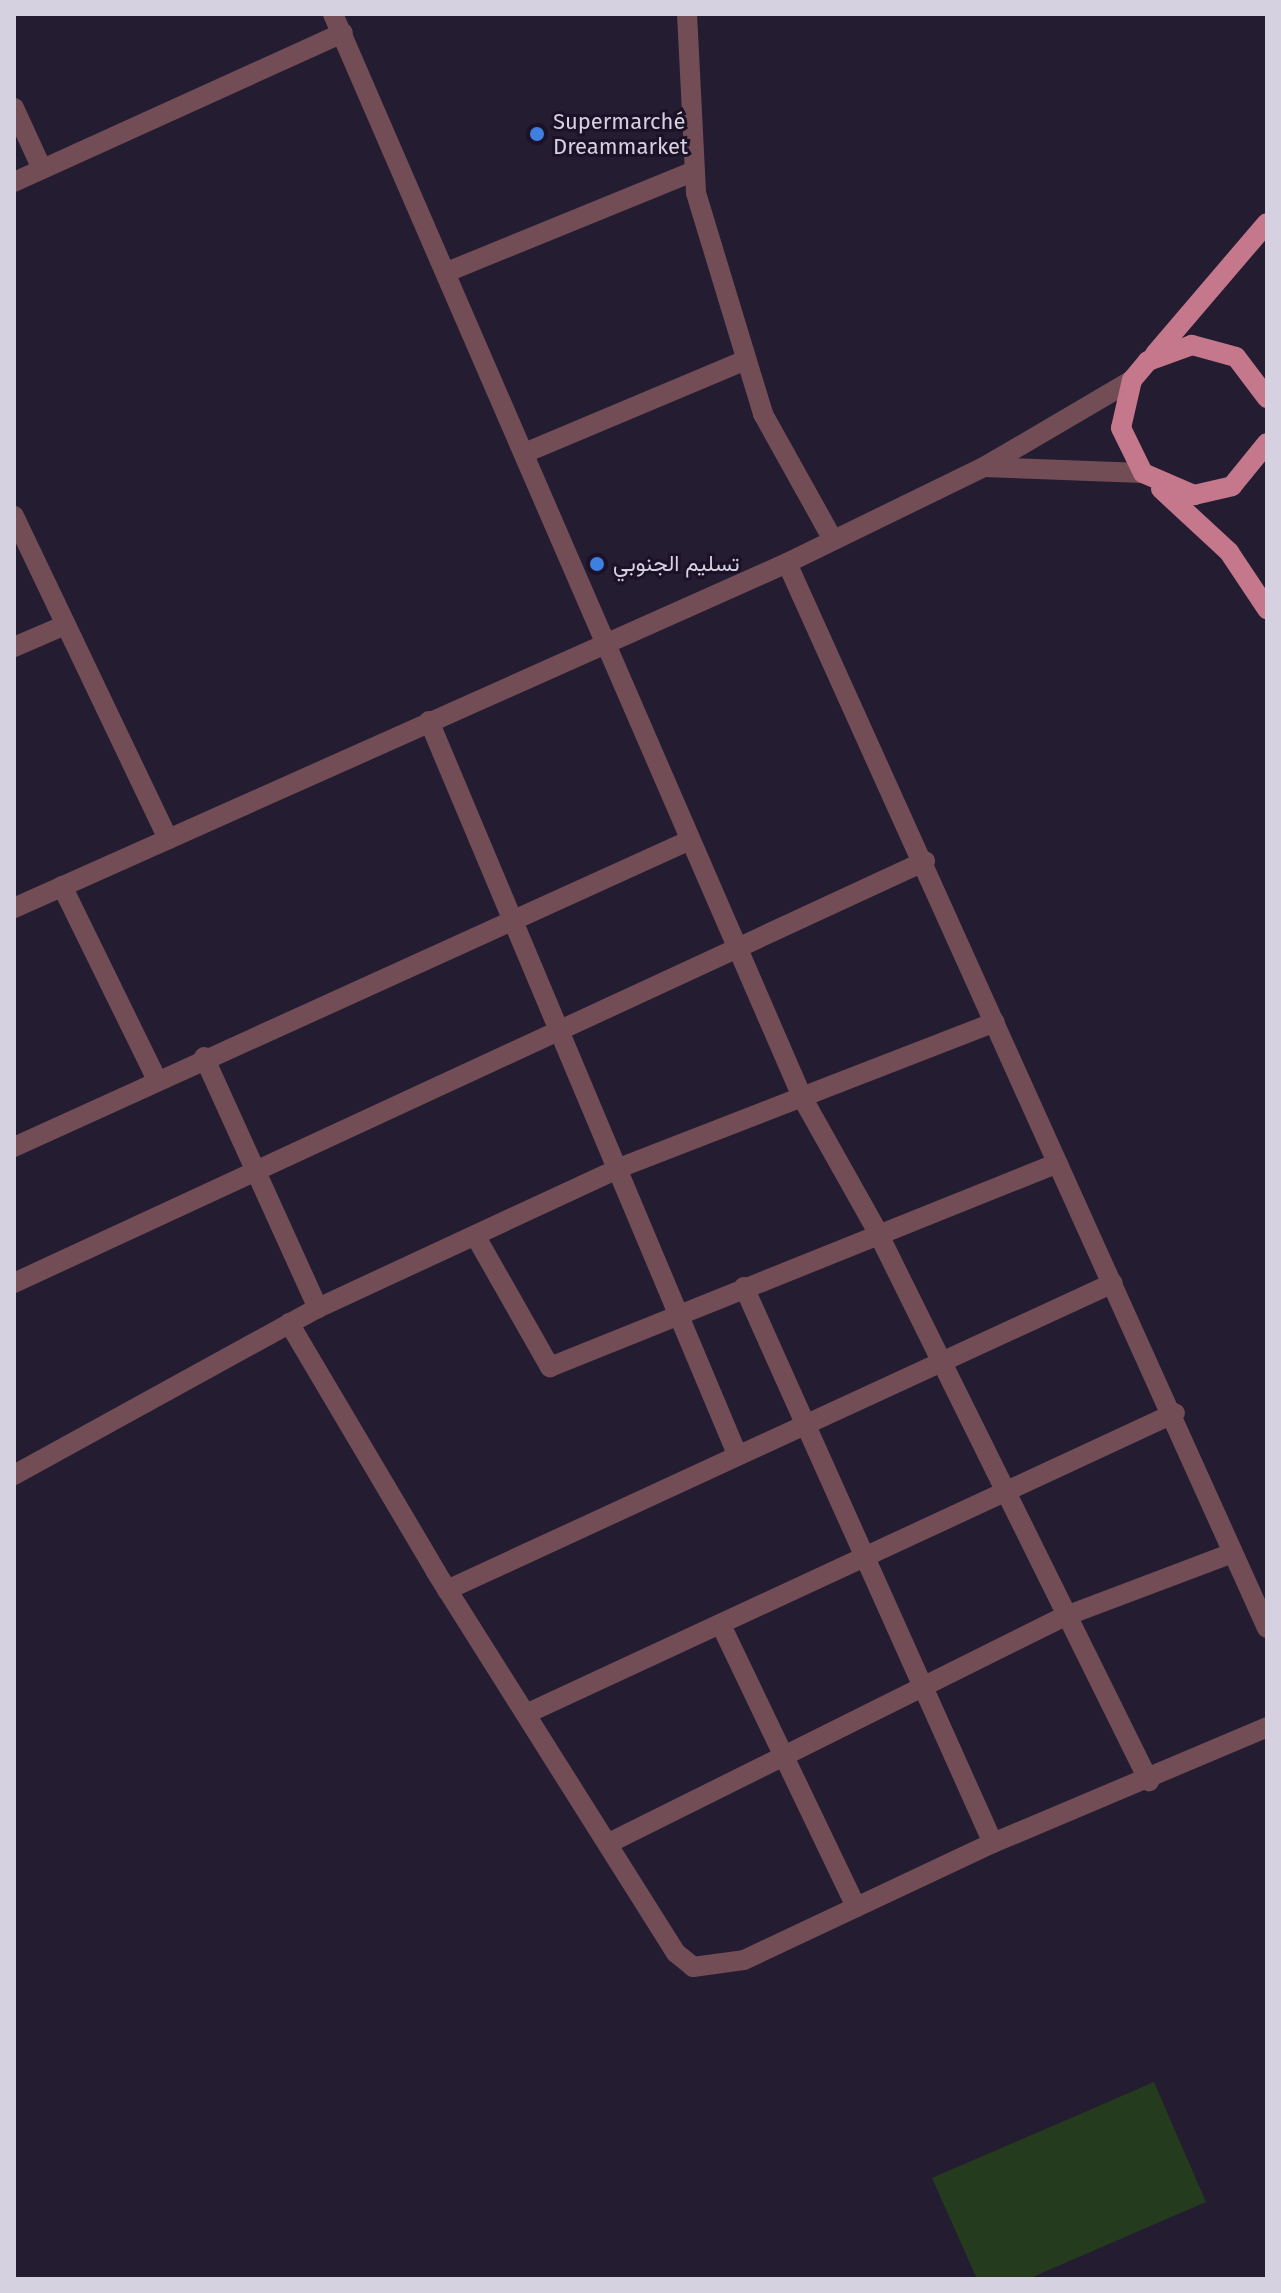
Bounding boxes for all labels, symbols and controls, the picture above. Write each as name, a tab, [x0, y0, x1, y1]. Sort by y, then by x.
place label: Supermarché Dreammarket	[553, 108, 688, 160]
marker: Supermarché Dreammarket	[528, 125, 546, 143]
place label: تسليم الجنوبي	[613, 551, 740, 577]
marker: تسليم الجنوبي	[588, 555, 606, 573]

